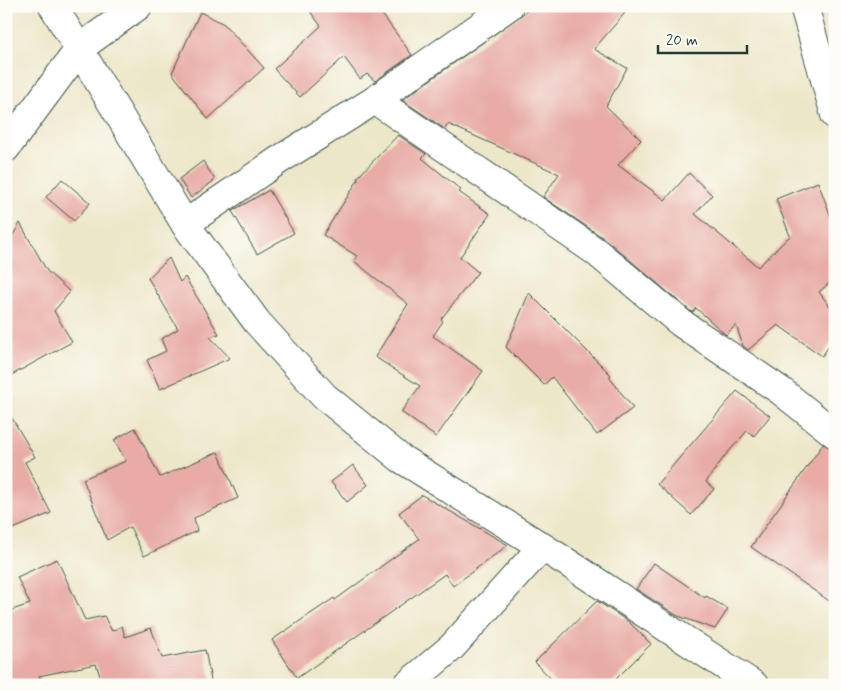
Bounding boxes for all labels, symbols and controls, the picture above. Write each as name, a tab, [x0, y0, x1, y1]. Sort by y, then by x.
scale bar	[658, 22, 747, 54]
text: 20 m	[666, 31, 698, 51]

